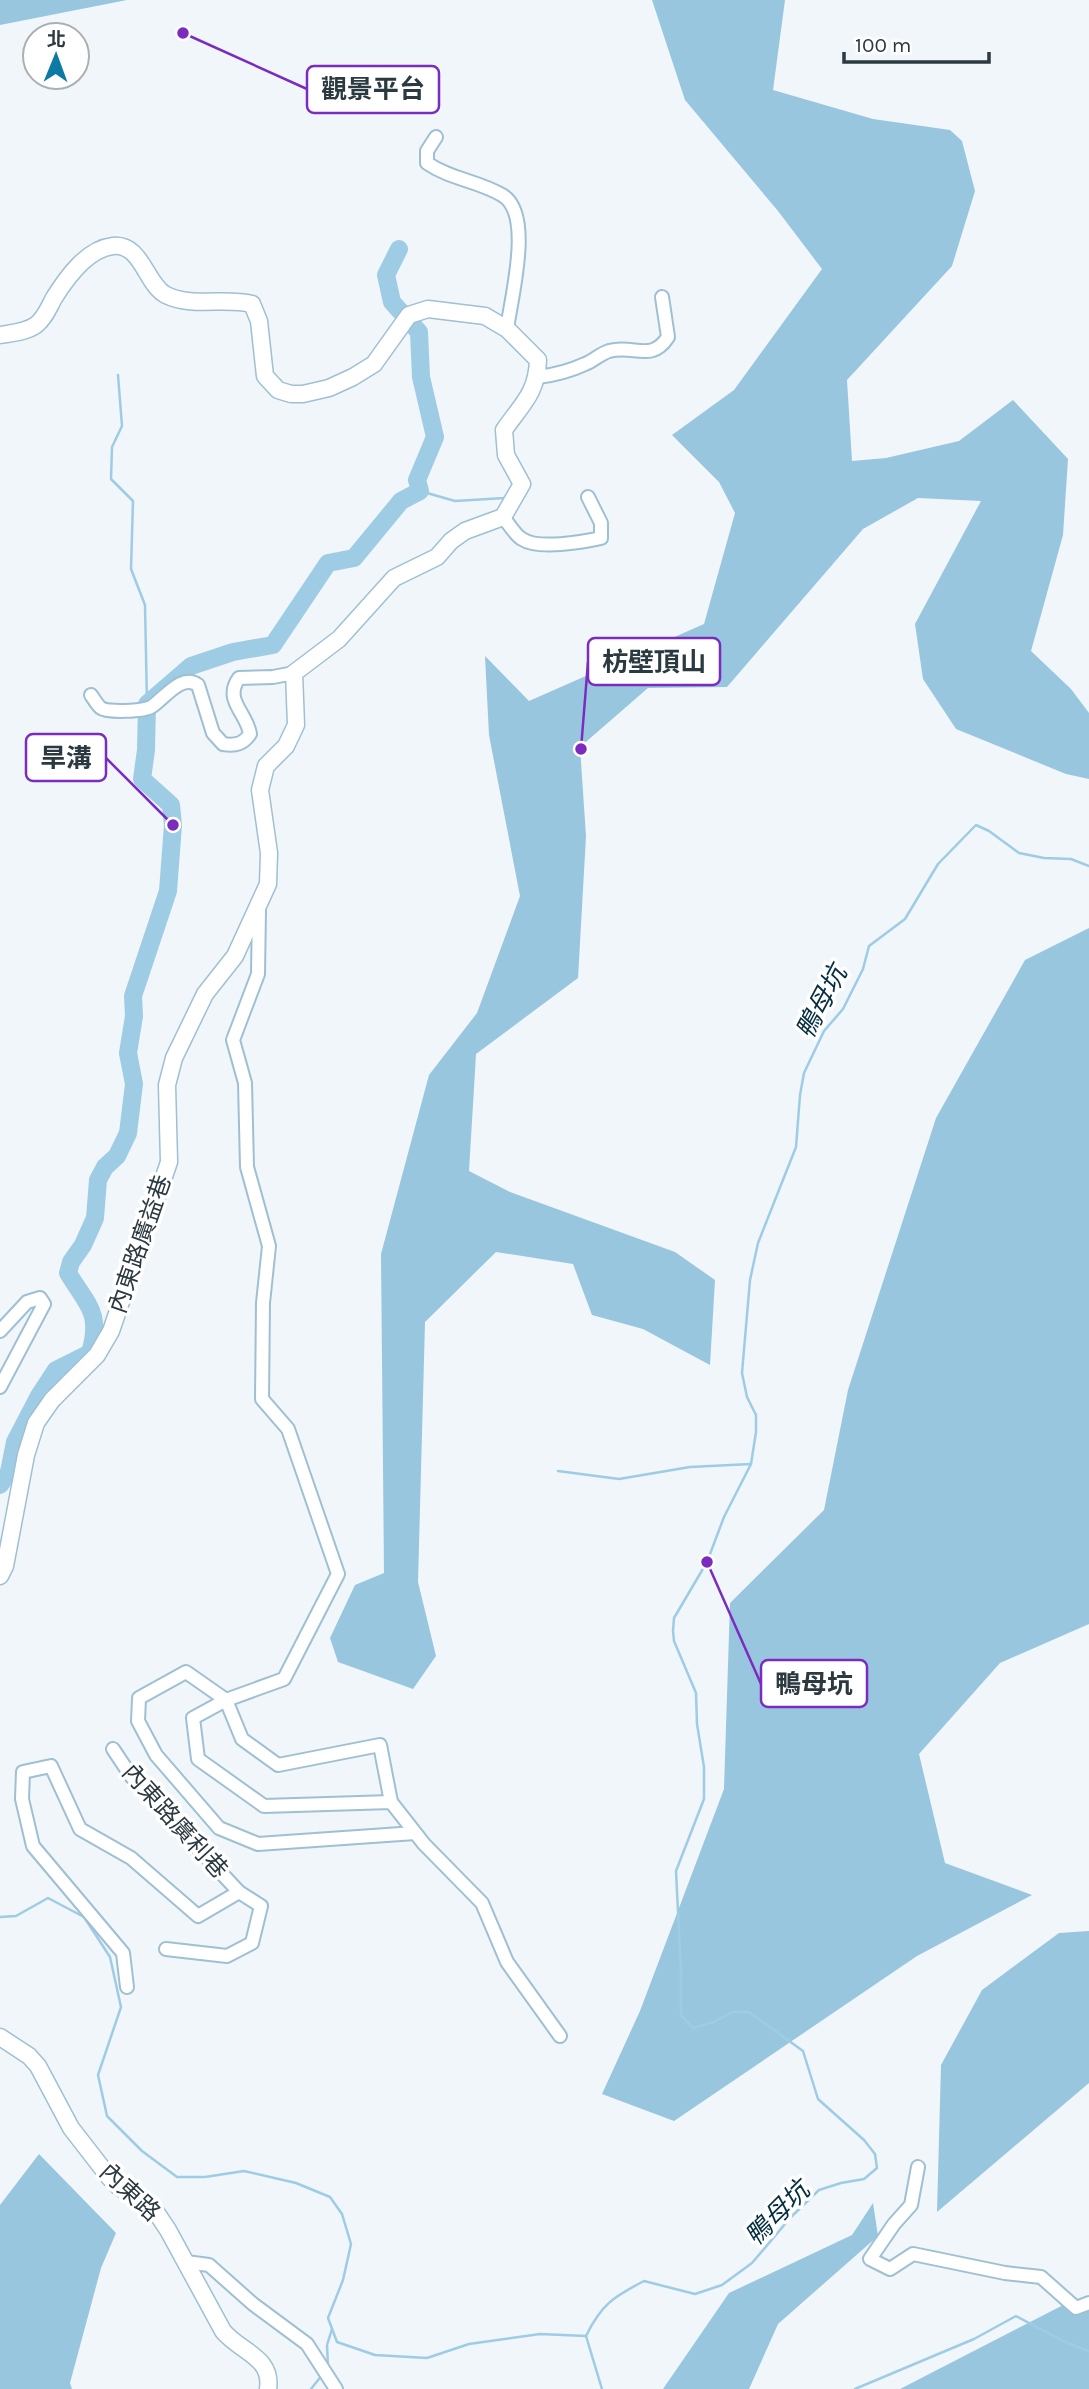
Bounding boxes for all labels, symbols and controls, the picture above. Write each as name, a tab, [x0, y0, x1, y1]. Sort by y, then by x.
north arrow	[21, 21, 91, 91]
scale bar	[844, 21, 989, 65]
text: 北	[47, 29, 66, 51]
text: 100 m	[855, 33, 912, 57]
callout: 觀景平台	[307, 66, 439, 113]
text: 觀景平台	[321, 74, 425, 105]
callout: 枋壁頂山	[588, 638, 720, 685]
text: 枋壁頂山	[602, 647, 706, 678]
callout: 旱溝	[26, 734, 106, 781]
text: 旱溝	[40, 743, 92, 774]
water label: 鴨母坑	[789, 957, 855, 1044]
street label: 內東路廣益巷	[103, 1171, 177, 1317]
callout: 鴨母坑	[761, 1660, 867, 1707]
text: 鴨母坑	[775, 1669, 853, 1700]
street label: 內東路廣利巷	[116, 1758, 234, 1884]
street label: 內東路	[94, 2157, 166, 2227]
water label: 鴨母坑	[739, 2172, 819, 2252]

